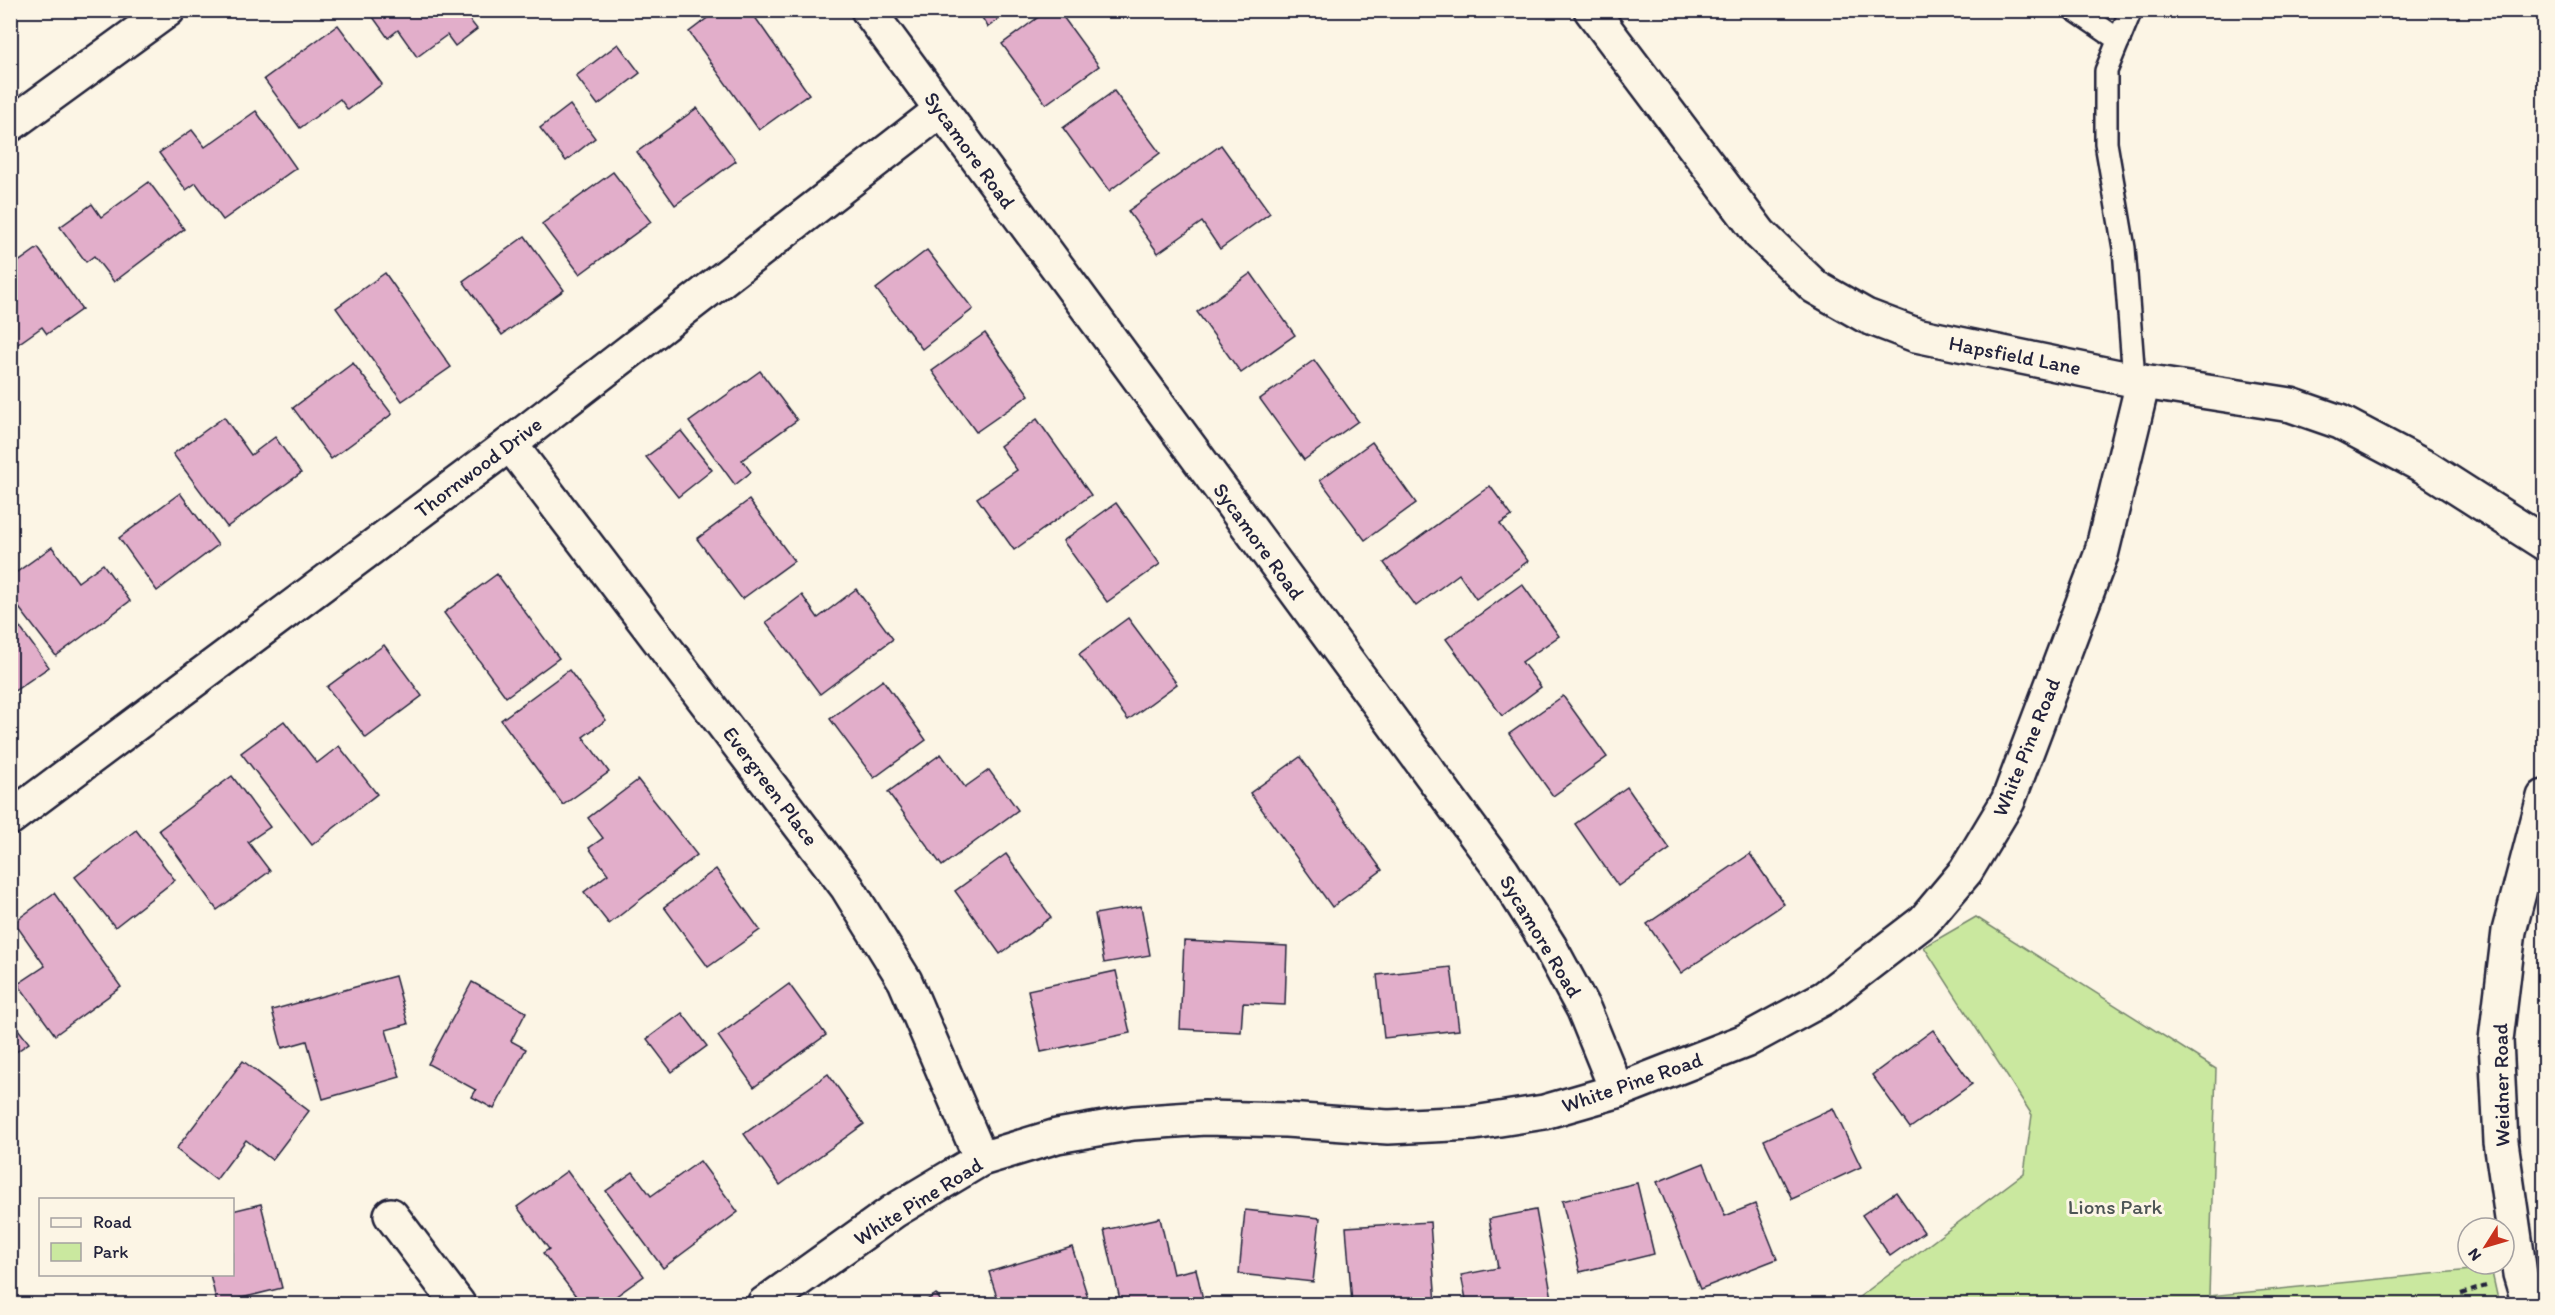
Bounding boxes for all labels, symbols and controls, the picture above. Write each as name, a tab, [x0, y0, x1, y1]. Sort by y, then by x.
street label: Sycamore Road	[919, 87, 1021, 213]
street label: Hapsfield Lane	[1947, 330, 2083, 380]
street label: Thornwood Drive	[410, 411, 546, 523]
street label: Sycamore Road	[1208, 478, 1310, 604]
street label: White Pine Road	[1987, 674, 2065, 820]
street label: Evergreen Place	[718, 721, 824, 851]
street label: Sycamore Road	[1495, 870, 1587, 1002]
street label: Weidner Road	[2487, 1022, 2515, 1147]
street label: White Pine Road	[1558, 1046, 1706, 1118]
street label: White Pine Road	[849, 1151, 987, 1251]
park label: Lions Park	[2068, 1194, 2162, 1219]
legend	[39, 1198, 234, 1276]
text: Road	[93, 1211, 132, 1233]
north arrow	[2456, 1216, 2516, 1276]
text: Park	[93, 1241, 128, 1263]
text: N	[2464, 1245, 2485, 1265]

